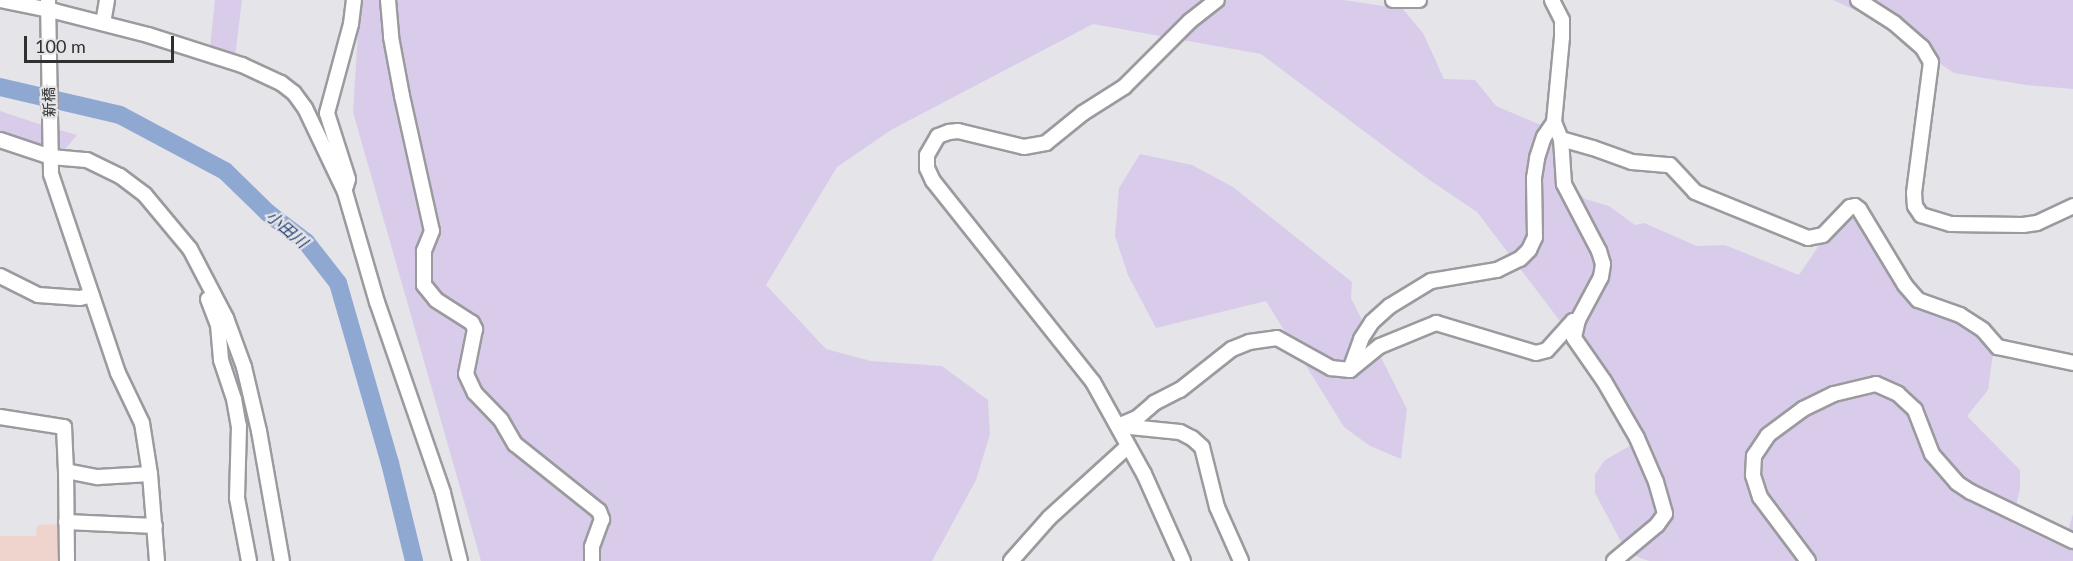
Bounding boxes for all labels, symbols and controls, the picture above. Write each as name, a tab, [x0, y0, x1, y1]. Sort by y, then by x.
scale bar	[27, 24, 177, 62]
text: 100 m	[35, 35, 86, 57]
street label: 新橋	[40, 87, 58, 117]
water label: 小田川	[262, 206, 312, 252]

